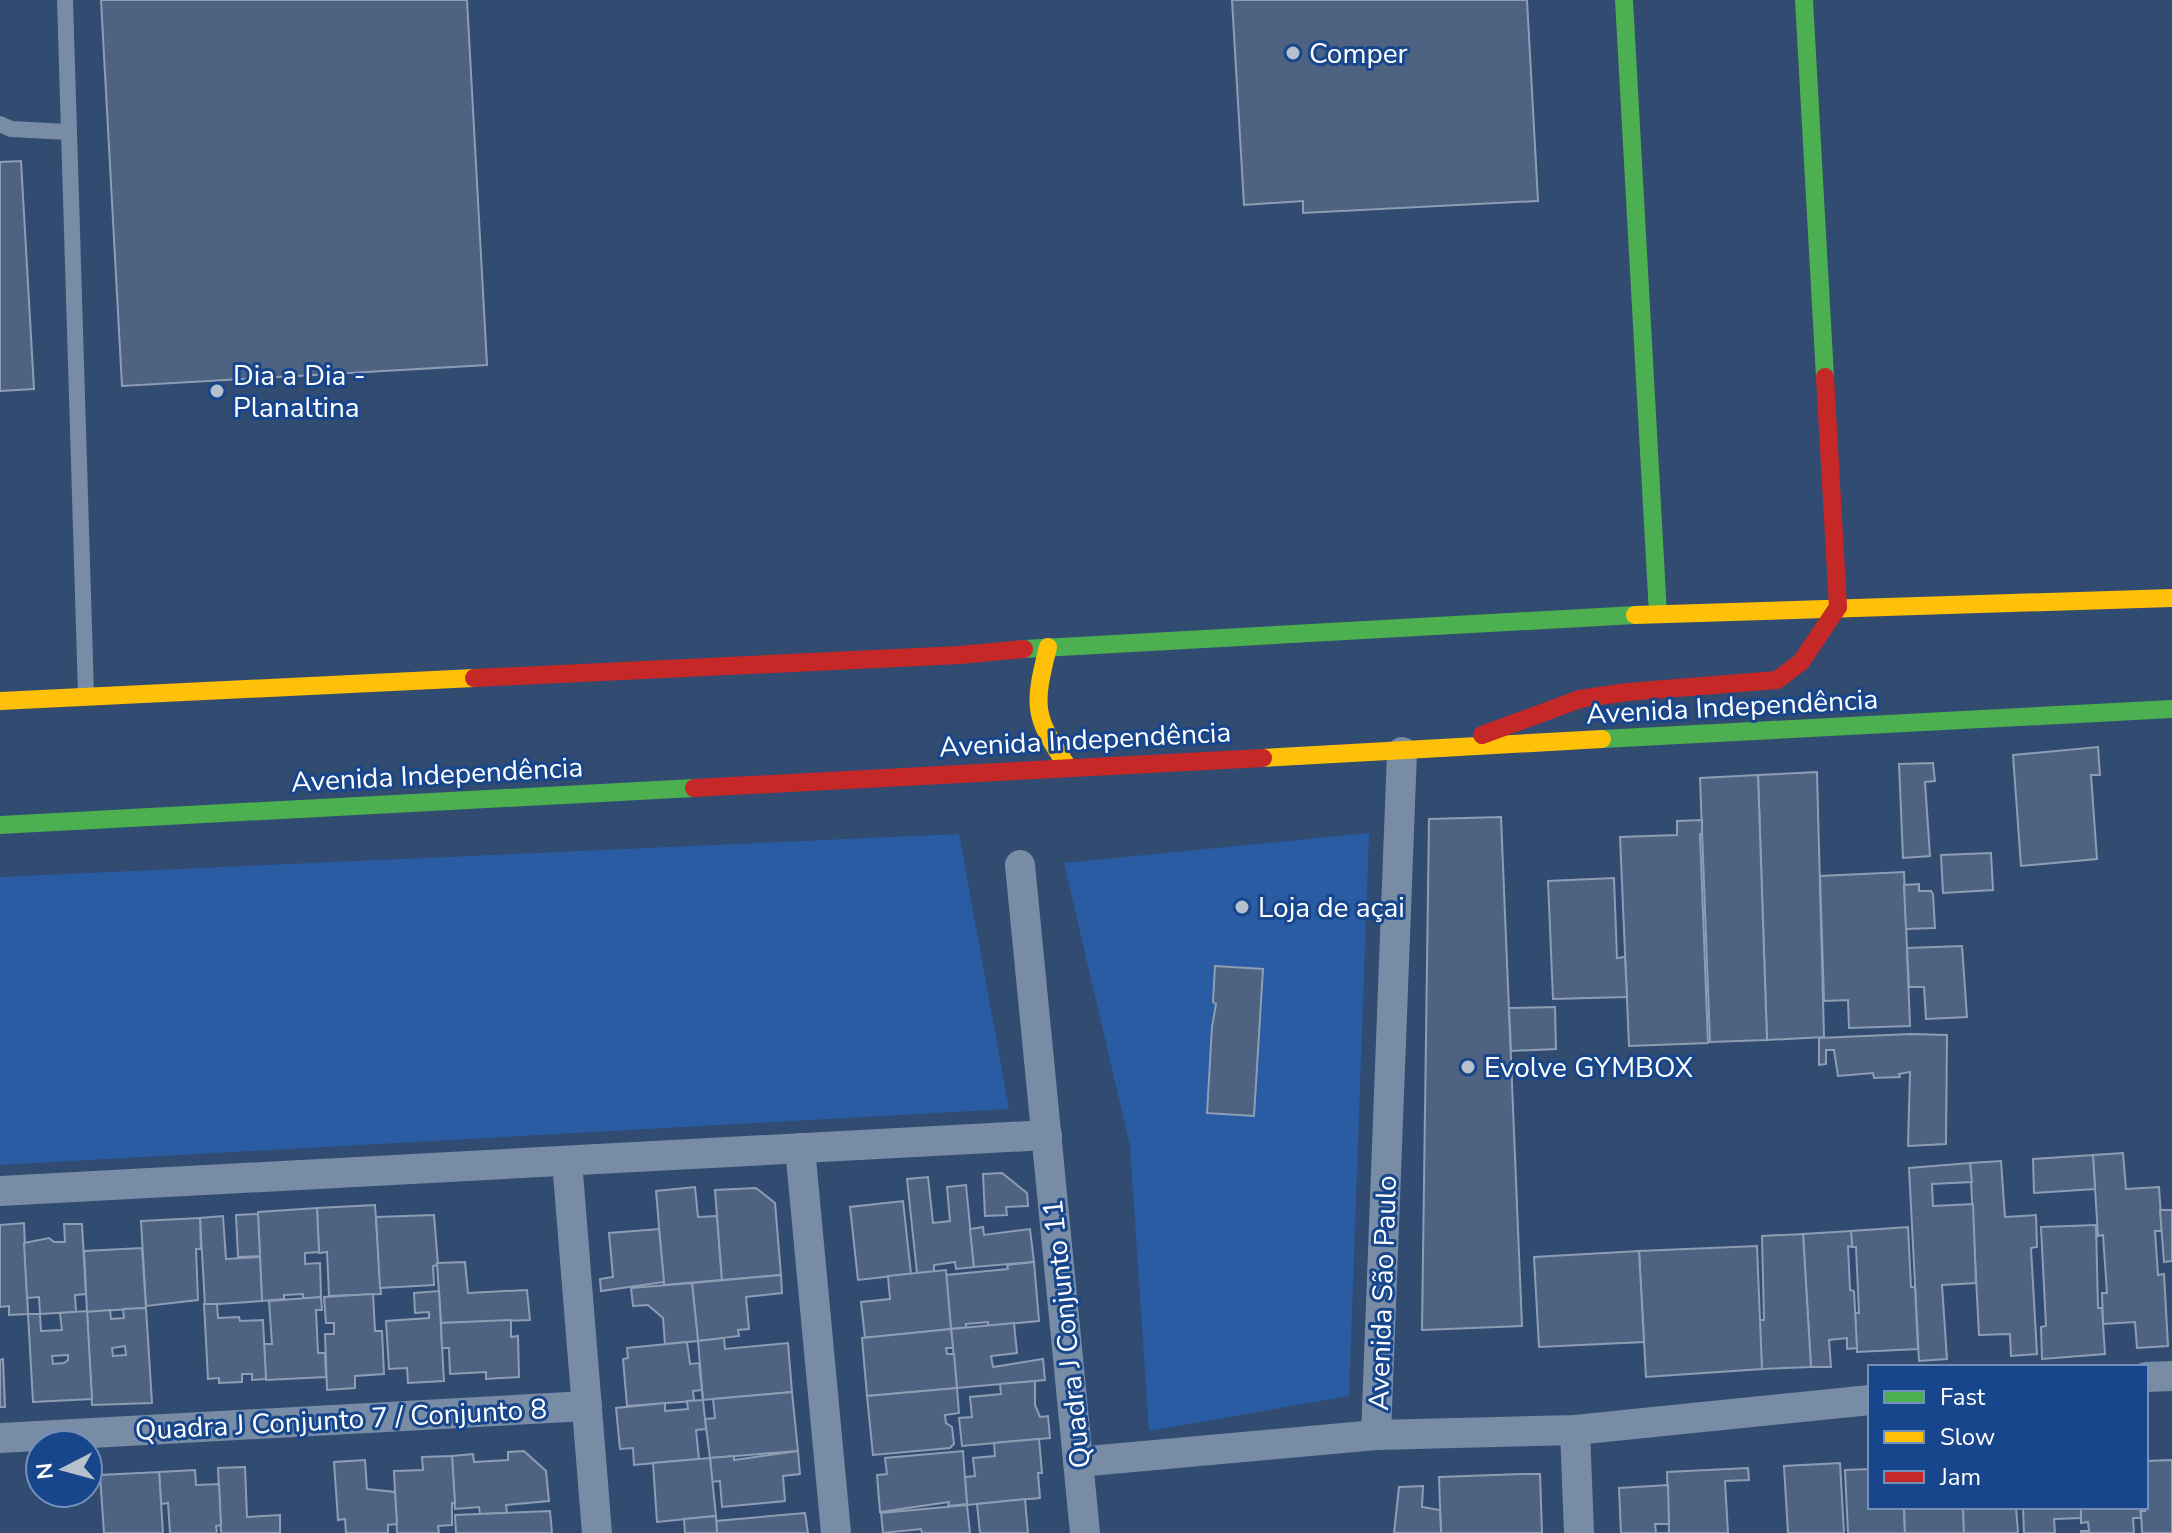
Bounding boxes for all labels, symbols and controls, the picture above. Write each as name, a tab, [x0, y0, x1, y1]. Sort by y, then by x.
place label: Comper	[1309, 35, 1408, 73]
marker: Comper	[1284, 44, 1302, 62]
place label: Dia a Dia - Planaltina	[233, 357, 366, 427]
marker: Dia a Dia - Planaltina	[208, 382, 226, 400]
street label: Avenida Independência	[1585, 680, 1879, 734]
street label: Avenida Independência	[938, 713, 1232, 767]
street label: Avenida Independência	[290, 748, 584, 802]
place label: Loja de açai	[1258, 889, 1405, 927]
marker: Loja de açai	[1233, 898, 1251, 916]
place label: Evolve GYMBOX	[1484, 1049, 1693, 1087]
marker: Evolve GYMBOX	[1459, 1058, 1477, 1076]
street label: Avenida São Paulo	[1360, 1175, 1406, 1411]
street label: Quadra J Conjunto 11	[1034, 1198, 1100, 1470]
legend	[1868, 1365, 2148, 1509]
text: Fast	[1940, 1381, 1986, 1413]
street label: Quadra J Conjunto 7 / Conjunto 8	[134, 1390, 548, 1450]
text: Slow	[1940, 1421, 1995, 1453]
north arrow	[24, 1429, 104, 1509]
text: N	[29, 1461, 61, 1481]
text: Jam	[1939, 1461, 1981, 1493]

